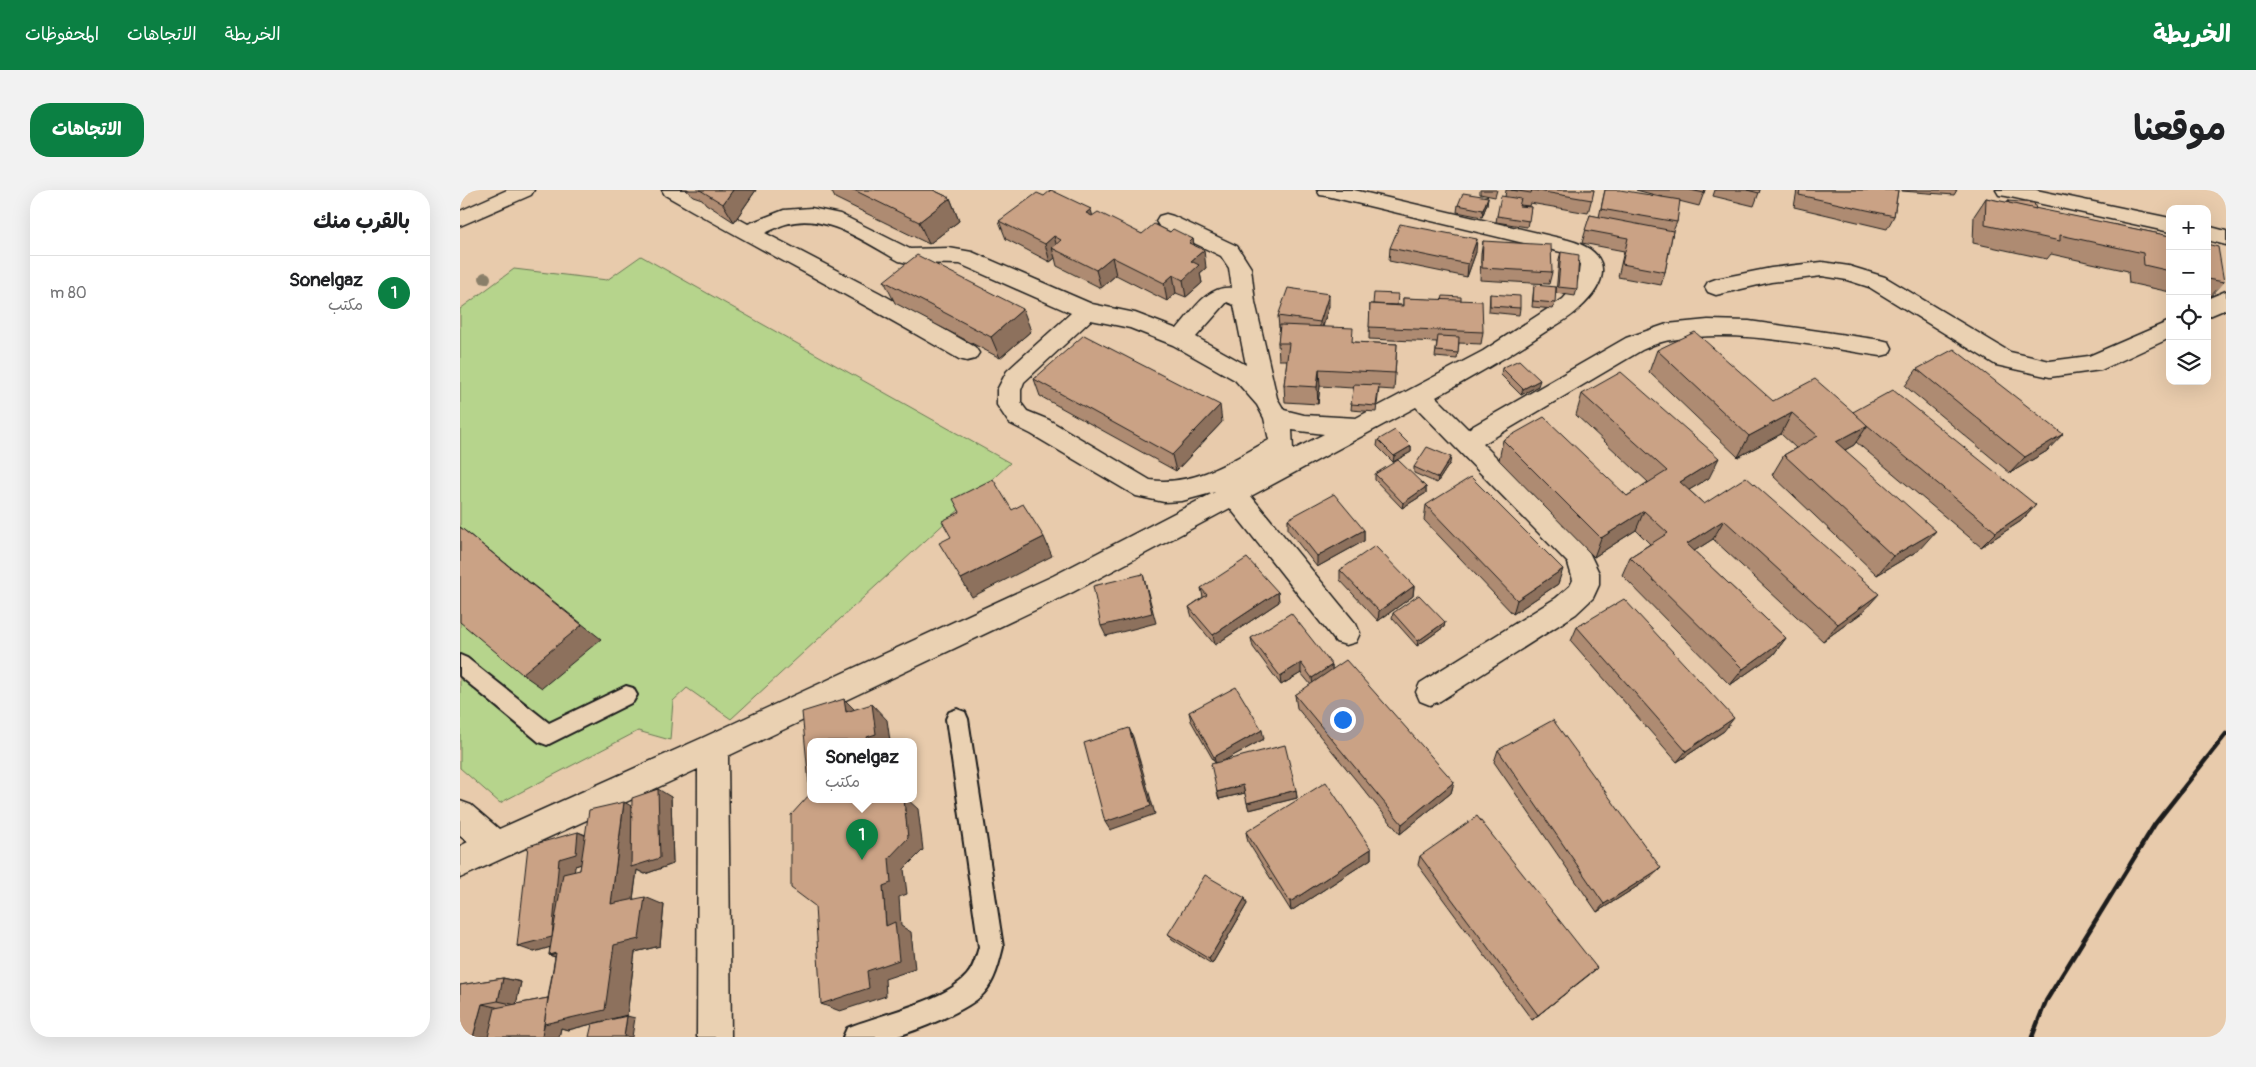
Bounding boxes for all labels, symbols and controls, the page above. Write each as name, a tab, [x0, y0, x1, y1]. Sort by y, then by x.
text: الخريطة	[2153, 20, 2231, 49]
text: المحفوظات	[25, 23, 99, 46]
text: الاتجاهات	[127, 23, 197, 46]
text: الخريطة	[225, 23, 281, 46]
button: الاتجاهات	[30, 103, 144, 157]
text: موقعنا	[2133, 107, 2226, 151]
map controls	[2166, 205, 2211, 385]
button: +	[2166, 205, 2211, 250]
text: بالقرب منك	[313, 208, 410, 235]
button: −	[2166, 250, 2211, 295]
text: Sonelgaz	[289, 268, 363, 292]
text: 80 m	[50, 283, 87, 303]
text: 1	[391, 283, 397, 303]
text: مكتب	[328, 295, 363, 315]
button: locate	[2166, 295, 2211, 340]
button: layers	[2166, 340, 2211, 385]
your location	[1330, 707, 1356, 733]
popup	[807, 738, 917, 803]
text: Sonelgaz	[825, 745, 899, 769]
text: مكتب	[825, 772, 860, 792]
pin: 1	[846, 819, 878, 860]

